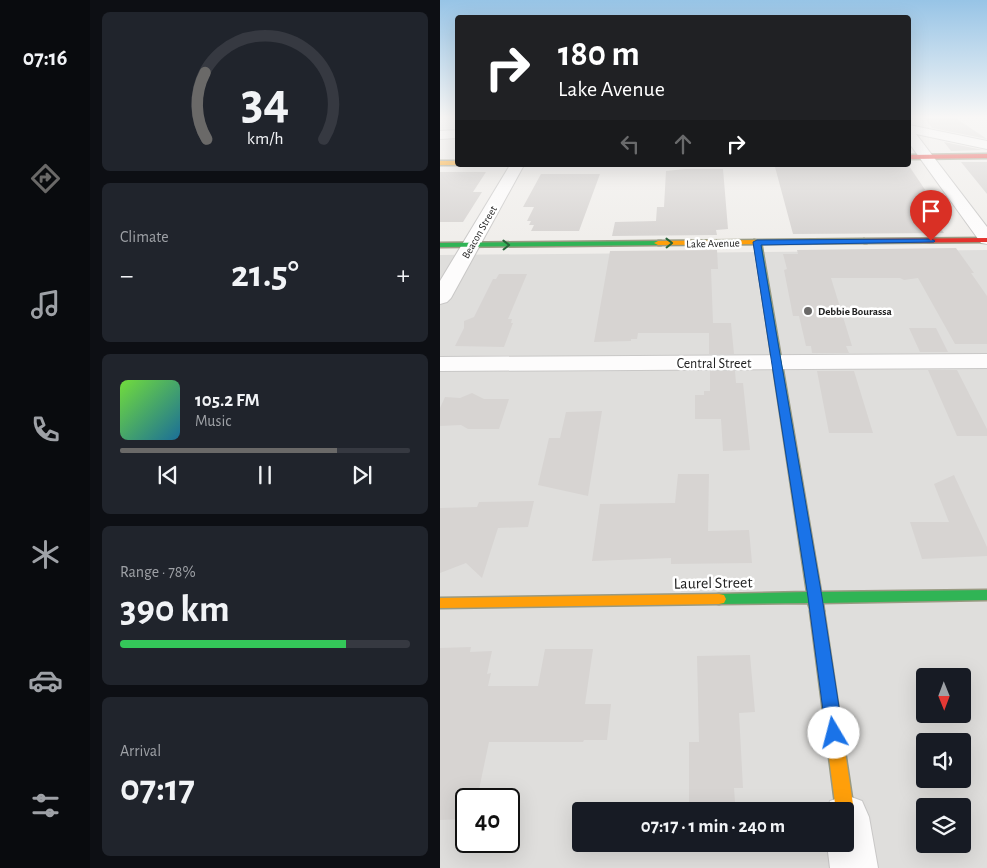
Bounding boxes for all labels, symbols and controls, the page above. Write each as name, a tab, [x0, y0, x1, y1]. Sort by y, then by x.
icon: right	[475, 35, 540, 100]
text: 180 m	[558, 37, 640, 72]
text: 07:16	[23, 47, 67, 69]
text: 34	[241, 76, 289, 128]
text: Lake Avenue	[558, 78, 665, 100]
text: km/h	[247, 130, 283, 148]
icon: left	[616, 130, 644, 158]
icon: ahead	[669, 130, 697, 158]
icon: right	[722, 130, 750, 158]
icon: directions	[28, 161, 63, 196]
pin	[910, 190, 952, 241]
icon: arrive	[917, 197, 945, 225]
street label: Beacon Street	[460, 204, 499, 260]
text: Climate	[120, 229, 169, 245]
one-way arrow	[665, 238, 673, 248]
street label: Lake Avenue	[686, 238, 740, 249]
one-way arrow	[502, 240, 510, 250]
text: 21.5°	[231, 256, 299, 294]
text: −	[120, 262, 133, 290]
text: +	[397, 262, 410, 290]
icon: music	[28, 287, 63, 322]
marker: Debbie Bourassa	[802, 305, 814, 317]
place label: Debbie Bourassa	[818, 306, 892, 317]
street label: Central Street	[677, 357, 752, 371]
text: 105.2 FM	[195, 391, 260, 410]
icon: phone	[28, 412, 63, 447]
text: Music	[195, 413, 231, 429]
icon: previous	[154, 461, 182, 489]
icon: pause	[251, 461, 279, 489]
icon: next	[348, 461, 376, 489]
icon: climate	[28, 537, 63, 572]
text: Range · 78%	[120, 564, 196, 580]
street label: Laurel Street	[673, 574, 753, 592]
text: 390 km	[120, 591, 230, 629]
icon: car	[28, 663, 63, 698]
north arrow	[916, 668, 971, 722]
map controls	[916, 668, 971, 853]
position arrow	[807, 706, 859, 758]
button: sound	[916, 733, 971, 788]
text: Arrival	[120, 743, 161, 759]
text: 07:17	[120, 770, 195, 808]
icon: filters	[28, 788, 63, 823]
speed limit sign: 40	[455, 788, 520, 853]
button: layers	[916, 798, 971, 853]
text: 07:17 · 1 min · 240 m	[641, 817, 785, 836]

